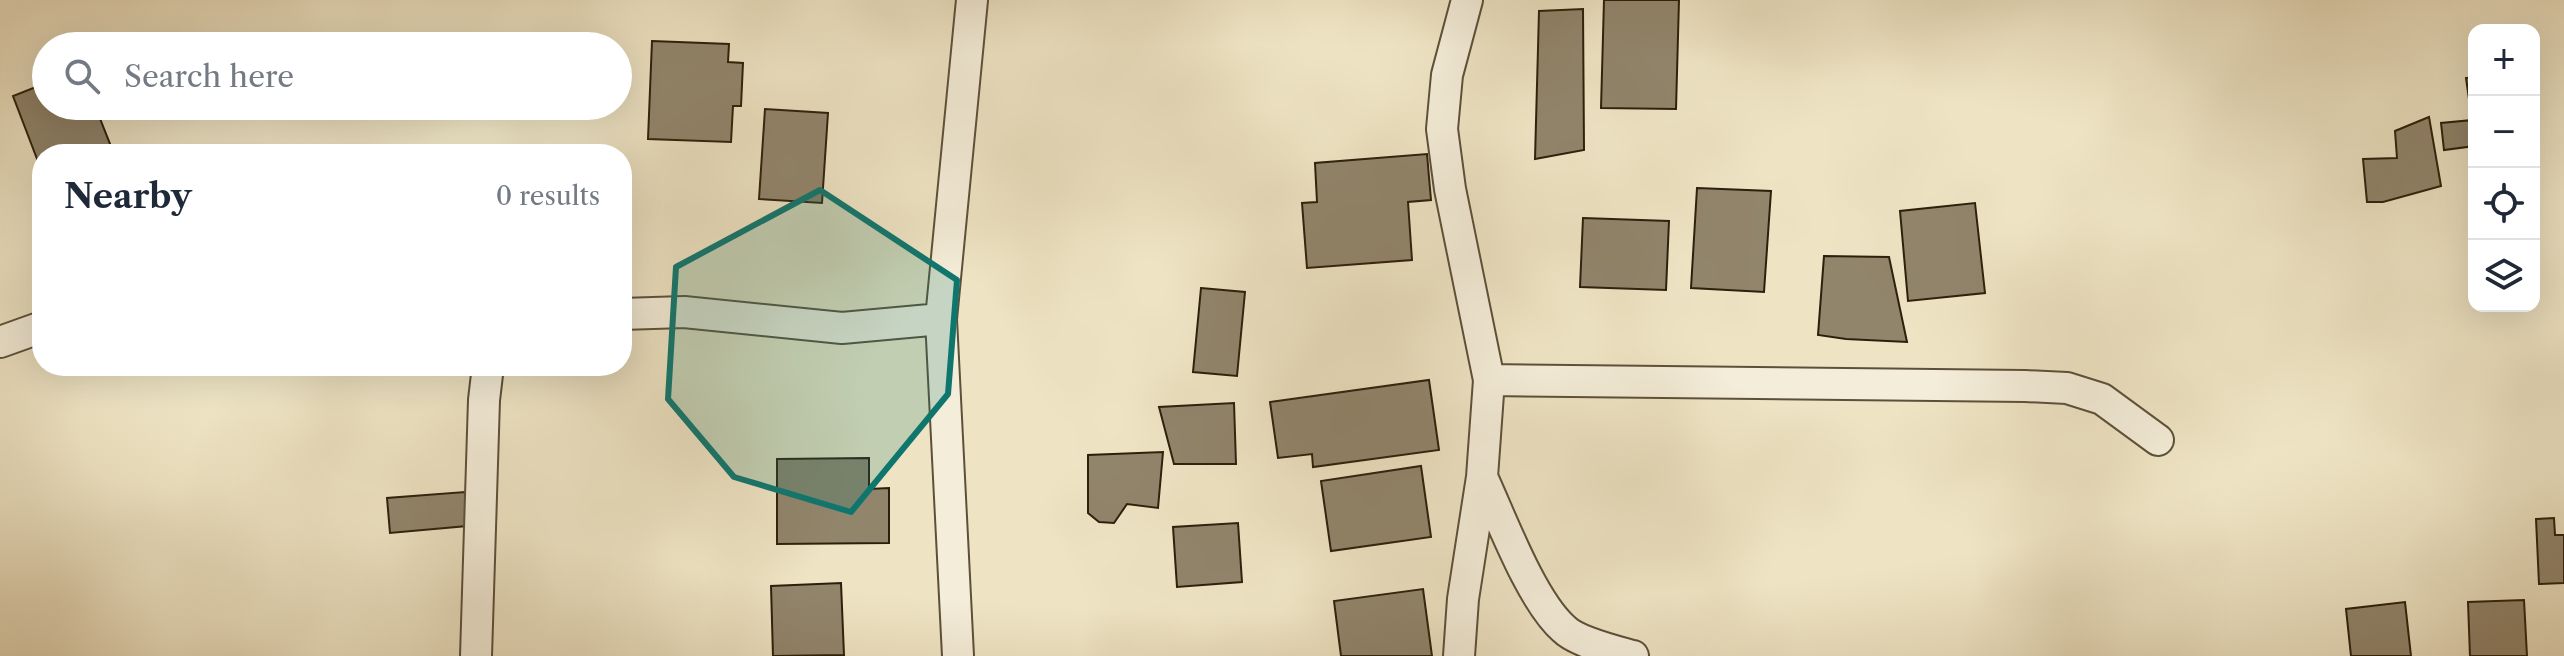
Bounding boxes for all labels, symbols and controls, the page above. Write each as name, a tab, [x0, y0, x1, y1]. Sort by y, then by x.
map controls	[2468, 24, 2540, 312]
button: +	[2468, 24, 2540, 96]
search box	[32, 32, 632, 120]
icon: search	[60, 54, 104, 98]
text: Search here	[124, 58, 294, 95]
button: −	[2468, 96, 2540, 168]
button: locate	[2468, 168, 2540, 240]
text: Nearby	[64, 175, 192, 217]
text: 0 results	[496, 180, 600, 212]
button: layers	[2468, 240, 2540, 312]

